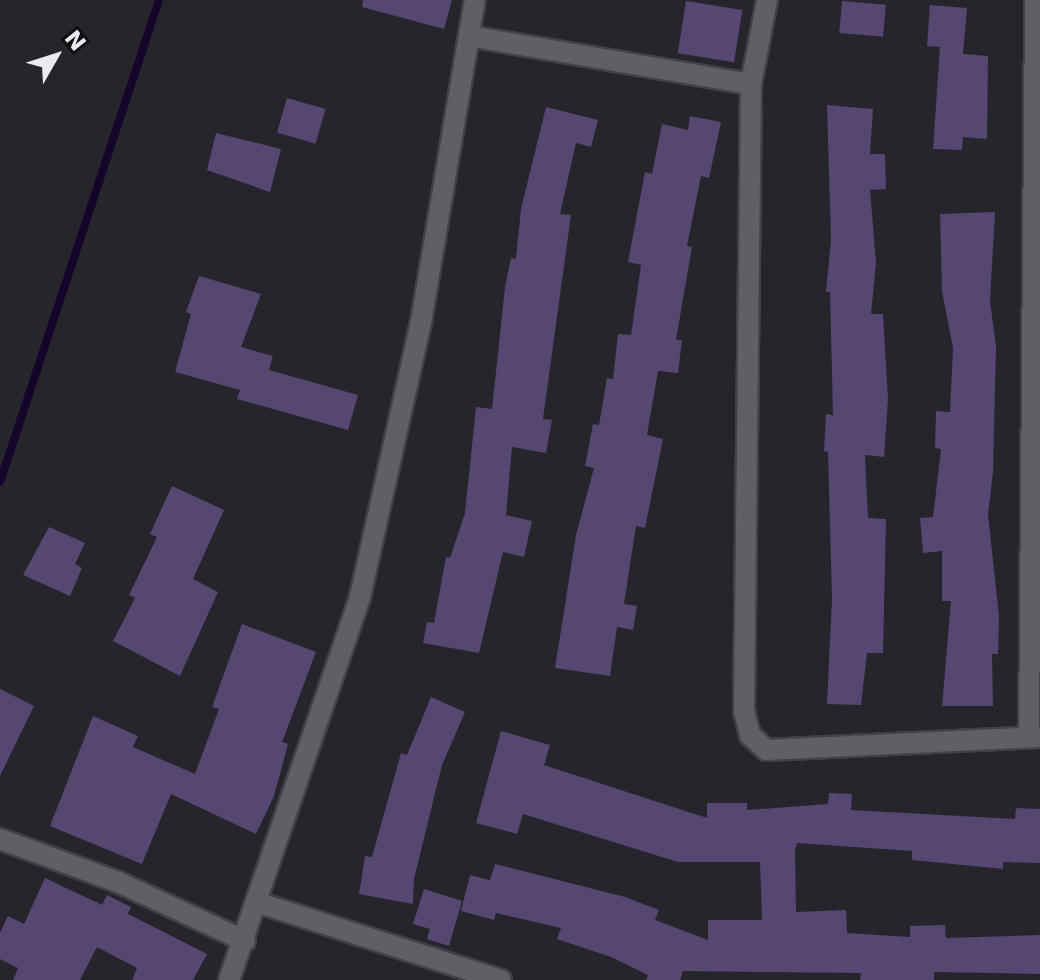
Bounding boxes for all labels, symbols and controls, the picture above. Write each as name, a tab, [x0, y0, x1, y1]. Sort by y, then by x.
north arrow	[16, 16, 96, 96]
text: N	[60, 26, 91, 56]

